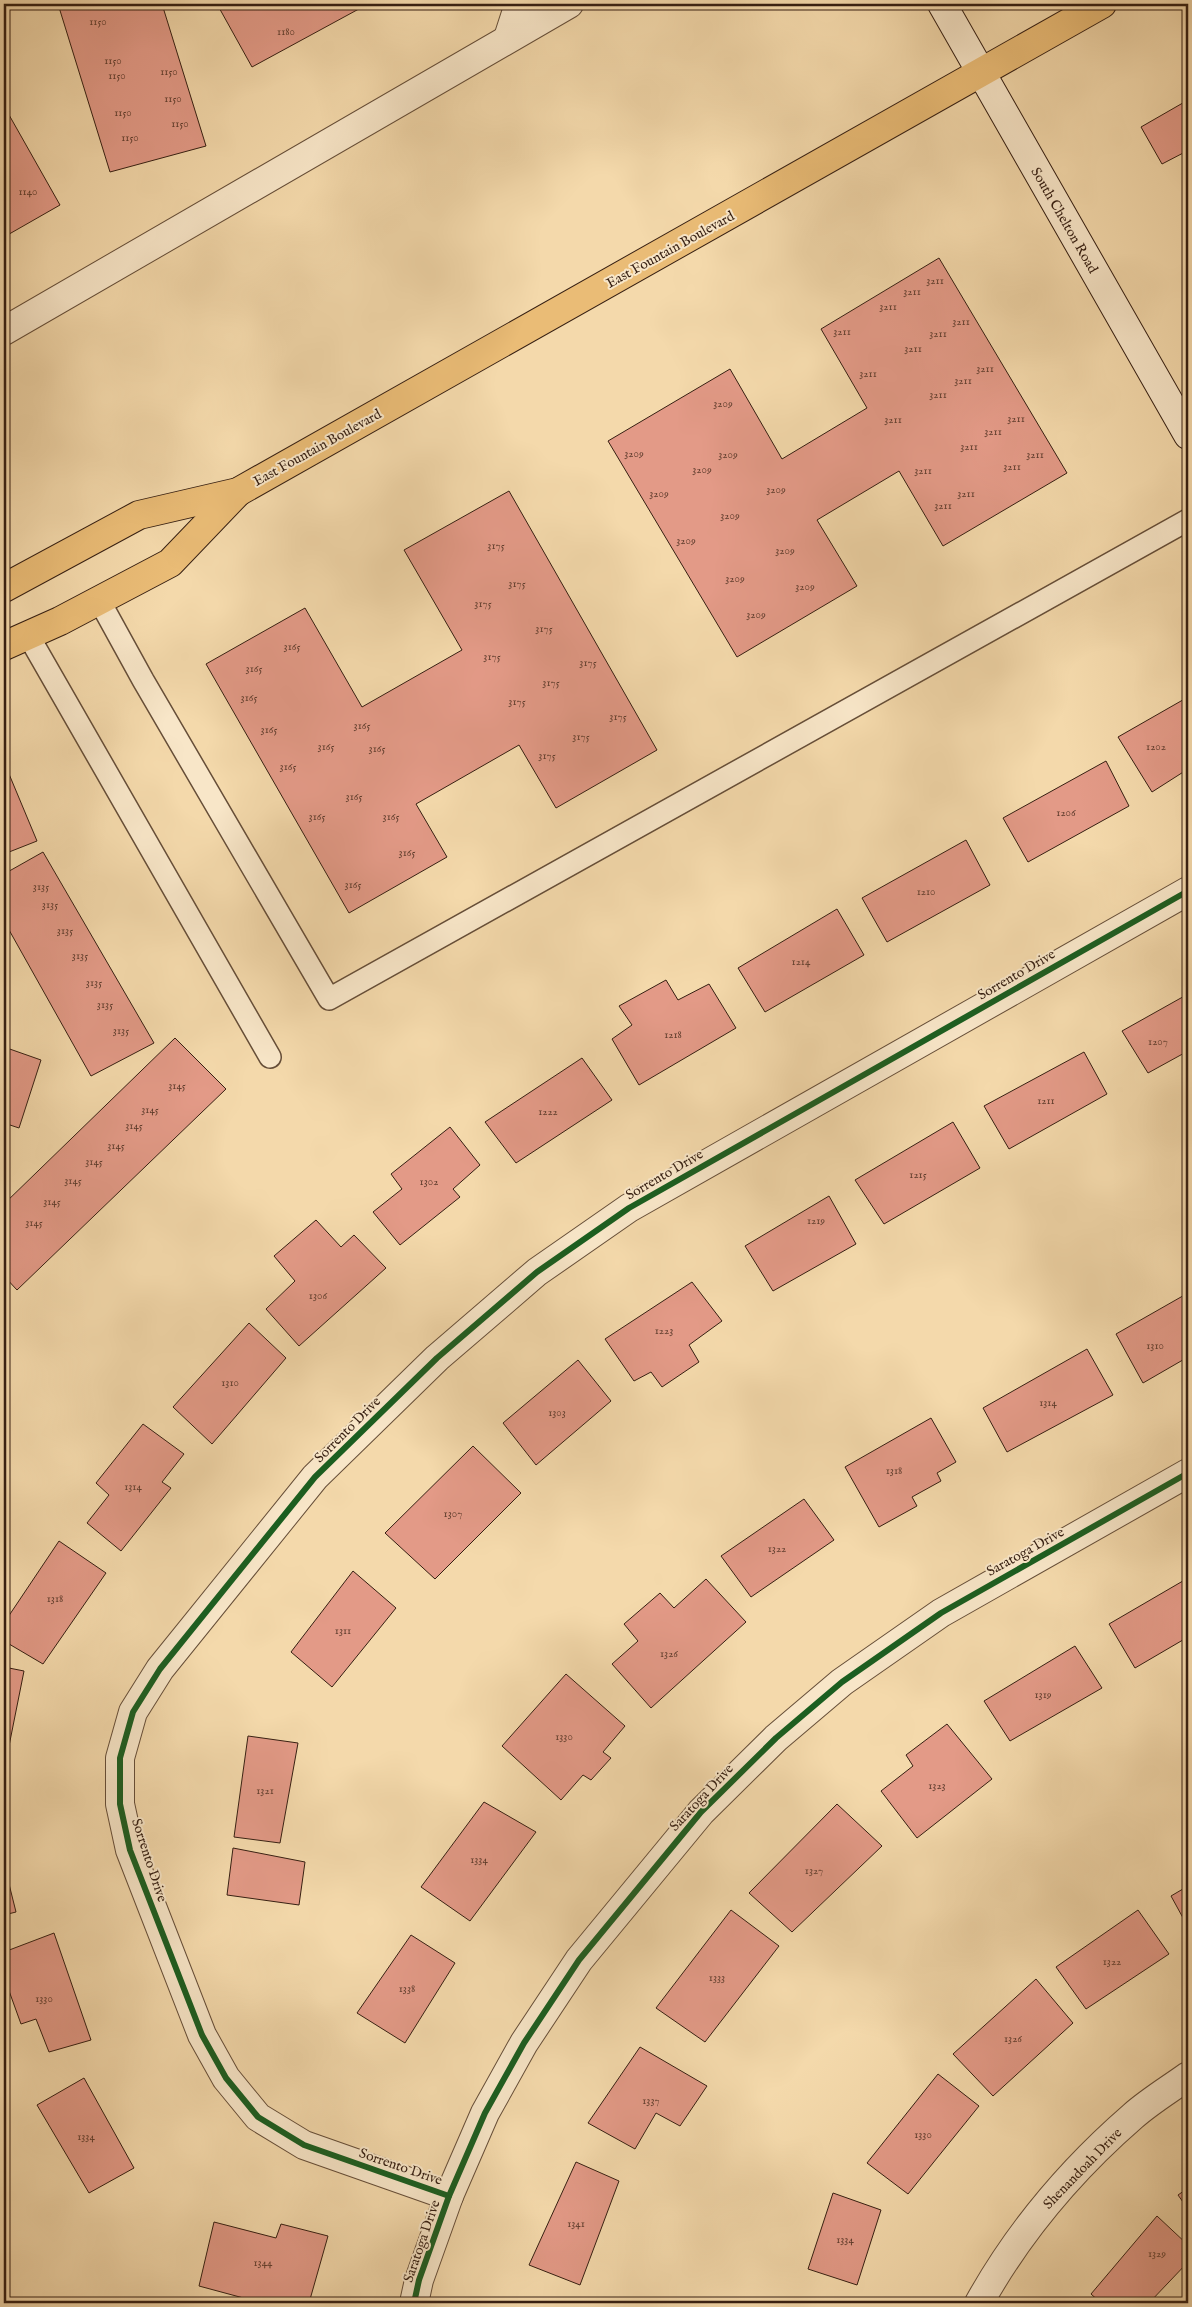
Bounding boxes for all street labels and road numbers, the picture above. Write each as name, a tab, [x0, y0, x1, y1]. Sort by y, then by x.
street label: South Chelton Road	[1027, 164, 1102, 277]
street label: East Fountain Boulevard	[603, 207, 738, 293]
street label: East Fountain Boulevard	[250, 405, 385, 491]
street label: Sorrento Drive	[974, 945, 1059, 1004]
street label: Sorrento Drive	[622, 1145, 707, 1204]
street label: Sorrento Drive	[311, 1392, 385, 1467]
street label: Saratoga Drive	[983, 1523, 1068, 1581]
street label: Saratoga Drive	[666, 1760, 738, 1835]
street label: Sorrento Drive	[127, 1816, 171, 1905]
street label: Shenandoah Drive	[1039, 2124, 1126, 2213]
street label: Sorrento Drive	[357, 2144, 445, 2190]
street label: Saratoga Drive	[399, 2197, 445, 2285]

